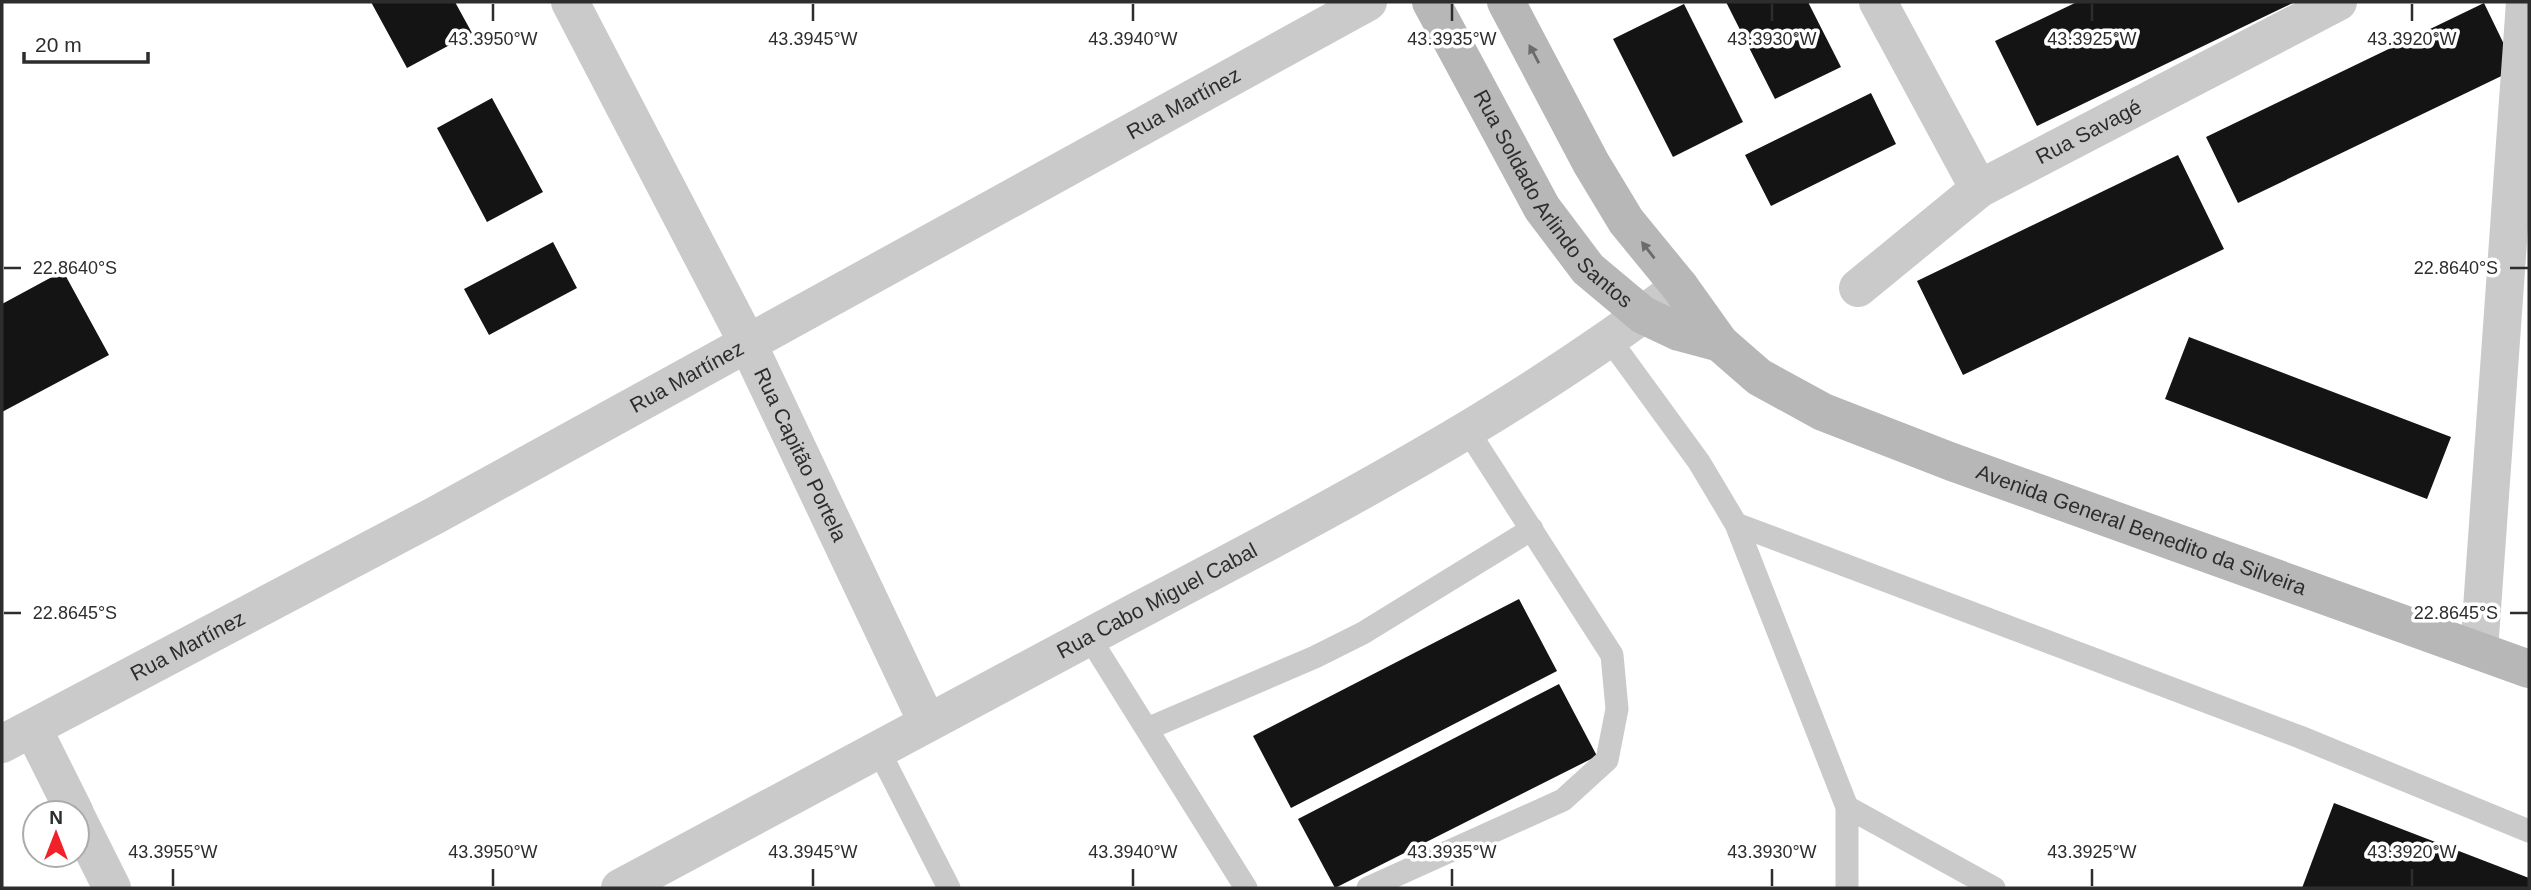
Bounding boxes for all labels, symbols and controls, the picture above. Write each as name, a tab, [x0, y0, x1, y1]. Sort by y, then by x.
scale bar	[24, 21, 149, 65]
text: 43.3950°W	[448, 29, 538, 49]
text: 43.3945°W	[768, 29, 858, 49]
text: 43.3940°W	[1088, 29, 1178, 49]
text: 43.3935°W	[1407, 29, 1497, 49]
text: 43.3930°W	[1727, 29, 1817, 49]
text: 43.3925°W	[2047, 29, 2137, 49]
text: 43.3920°W	[2367, 29, 2457, 49]
text: 20 m	[35, 33, 82, 56]
one-way arrow	[1528, 44, 1539, 64]
street label: Rua Martínez	[1122, 63, 1244, 144]
street label: Rua Soldado Arlindo Santos	[1469, 86, 1637, 312]
street label: Rua Savagé	[2032, 95, 2145, 168]
one-way arrow	[1642, 241, 1656, 259]
text: 22.8640°S	[33, 258, 117, 278]
text: 22.8640°S	[2414, 258, 2498, 278]
street label: Rua Martínez	[626, 336, 747, 417]
street label: Rua Capitão Portela	[750, 364, 852, 545]
street label: Avenida General Benedito da Silveira	[1973, 460, 2310, 599]
street label: Rua Cabo Miguel Cabal	[1053, 538, 1261, 663]
text: 22.8645°S	[33, 603, 117, 623]
text: 22.8645°S	[2414, 603, 2498, 623]
street label: Rua Martínez	[126, 606, 249, 685]
north arrow	[21, 799, 91, 869]
text: N	[49, 807, 63, 828]
text: 43.3955°W	[128, 842, 218, 862]
text: 43.3950°W	[448, 842, 538, 862]
text: 43.3945°W	[768, 842, 858, 862]
text: 43.3940°W	[1088, 842, 1178, 862]
text: 43.3935°W	[1407, 842, 1497, 862]
text: 43.3930°W	[1727, 842, 1817, 862]
text: 43.3925°W	[2047, 842, 2137, 862]
text: 43.3920°W	[2367, 842, 2457, 862]

